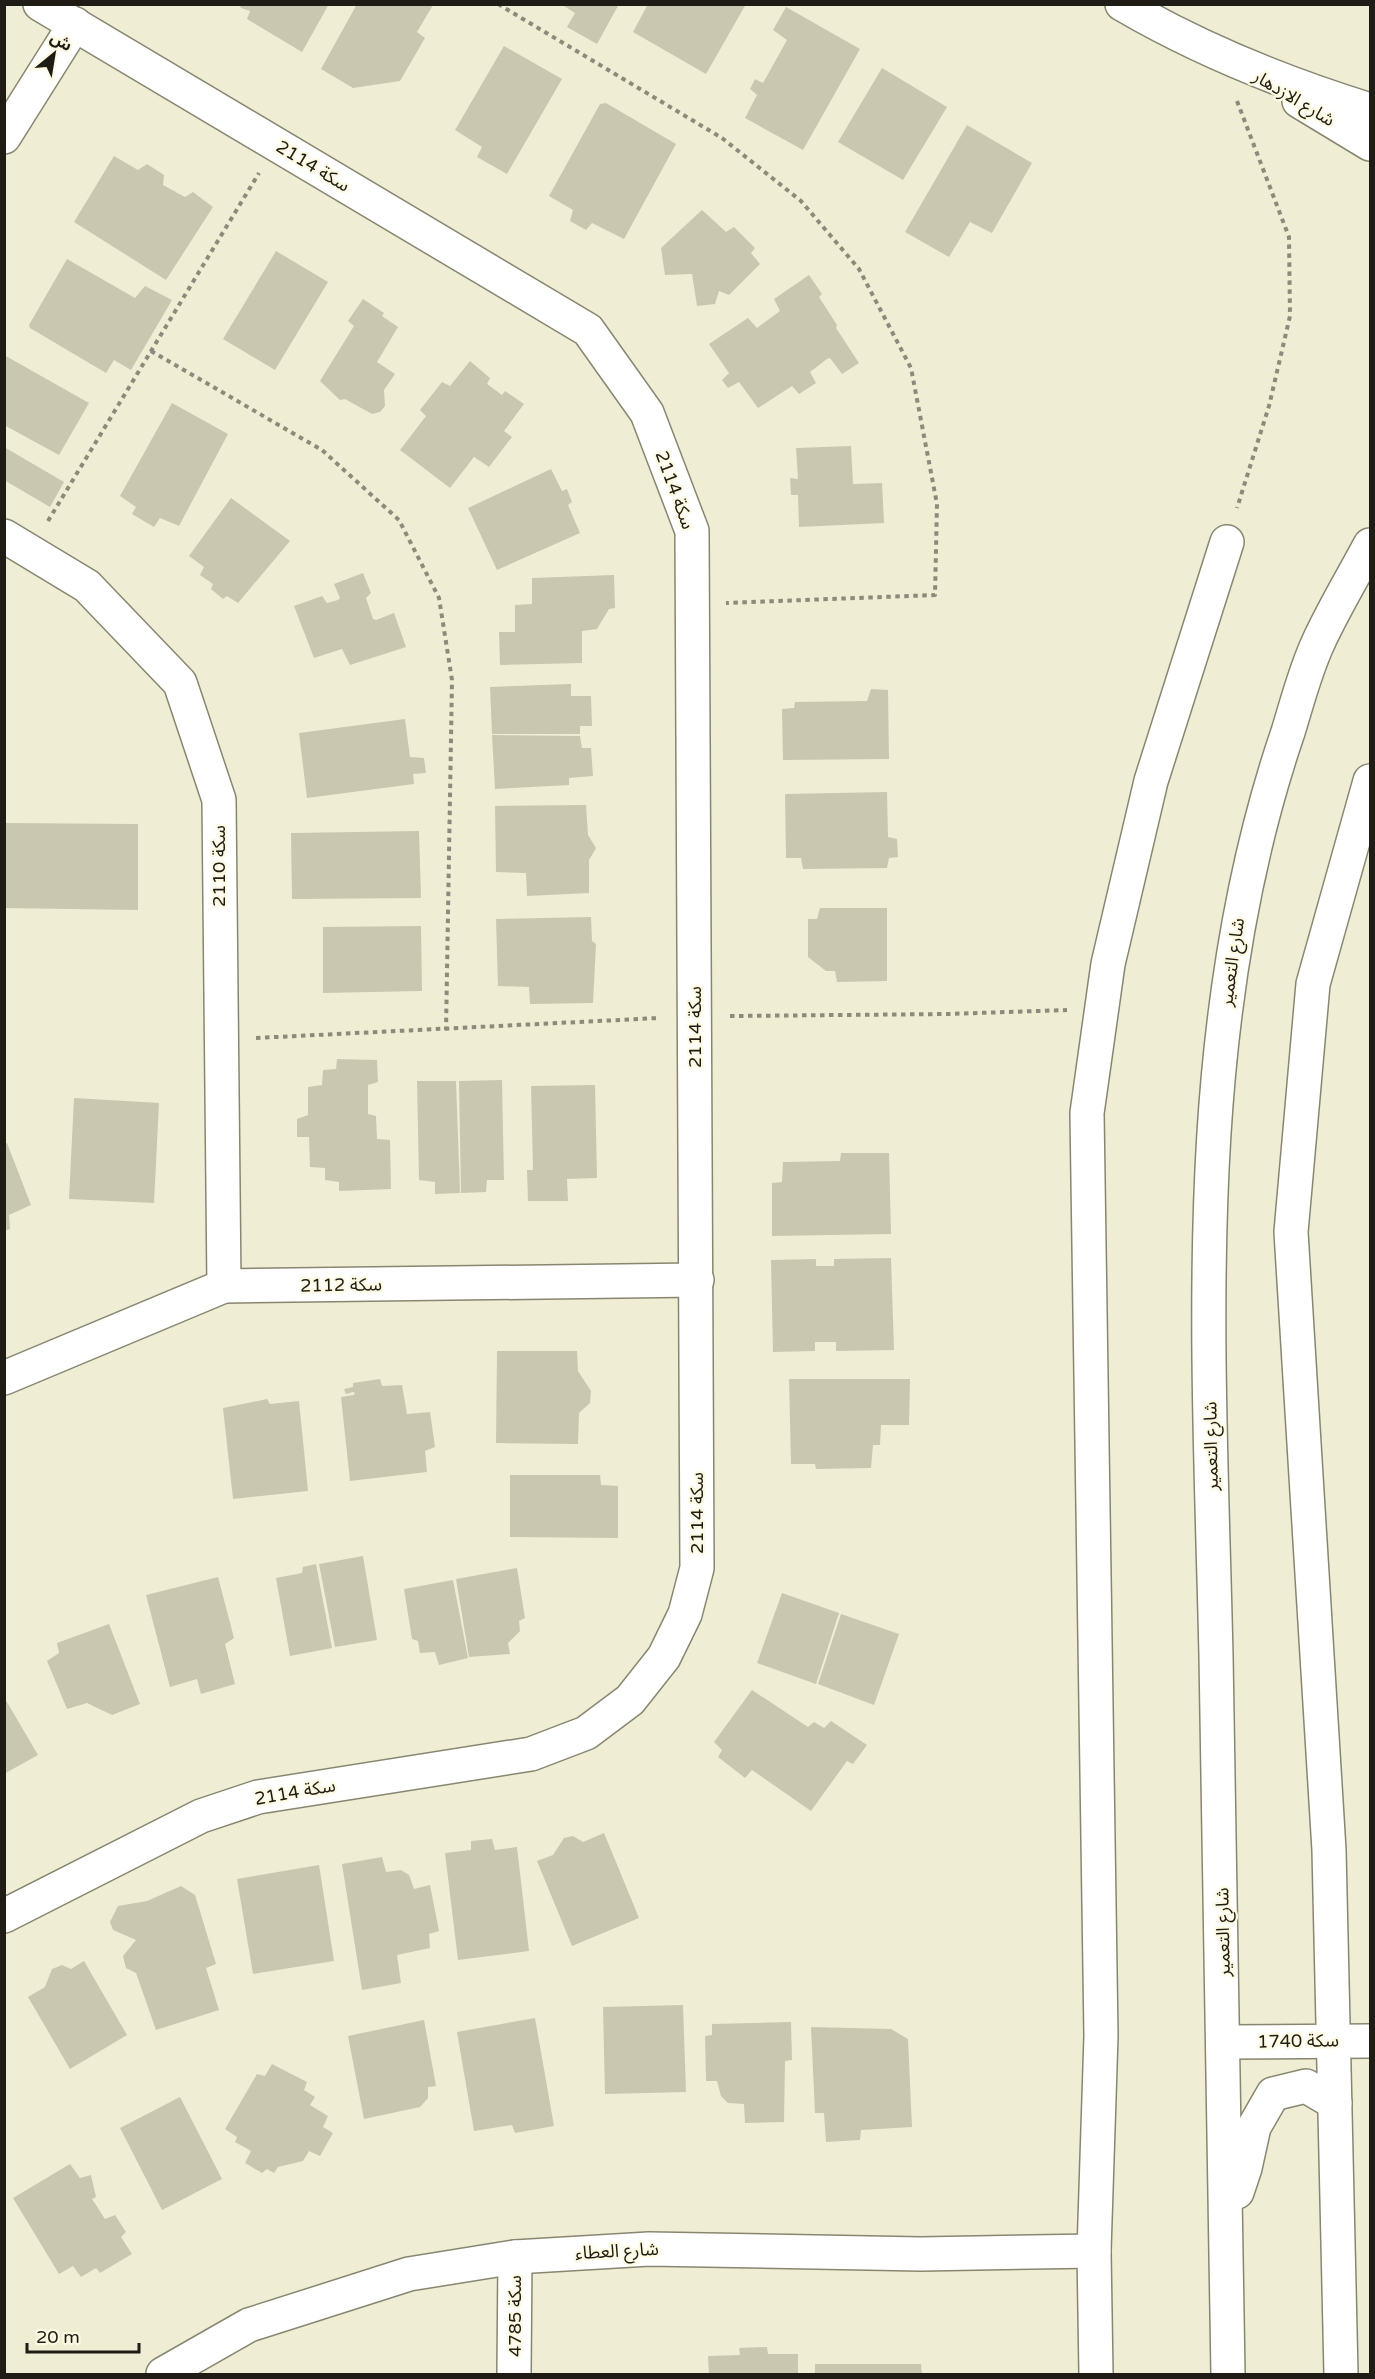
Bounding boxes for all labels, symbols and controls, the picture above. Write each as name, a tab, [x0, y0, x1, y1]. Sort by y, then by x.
north arrow	[24, 24, 84, 84]
text: ش	[47, 28, 76, 56]
street label: شارع الازدهار	[1247, 65, 1339, 134]
street label: سكة 2114	[272, 135, 354, 197]
street label: سكة 2114	[651, 448, 699, 532]
street label: سكة 2110	[208, 825, 230, 907]
street label: شارع التعمير	[1215, 916, 1252, 1009]
street label: سكة 2114	[684, 986, 706, 1068]
street label: سكة 2112	[300, 1273, 382, 1297]
street label: شارع التعمير	[1199, 1401, 1226, 1492]
street label: سكة 2114	[686, 1472, 708, 1554]
street label: سكة 2114	[253, 1774, 337, 1810]
street label: شارع التعمير	[1211, 1887, 1238, 1978]
street label: سكة 1740	[1257, 2029, 1339, 2053]
street label: شارع العطاء	[575, 2238, 659, 2267]
street label: سكة 4785	[504, 2275, 526, 2357]
scale bar	[27, 2316, 140, 2354]
text: 20 m	[36, 2326, 80, 2348]

